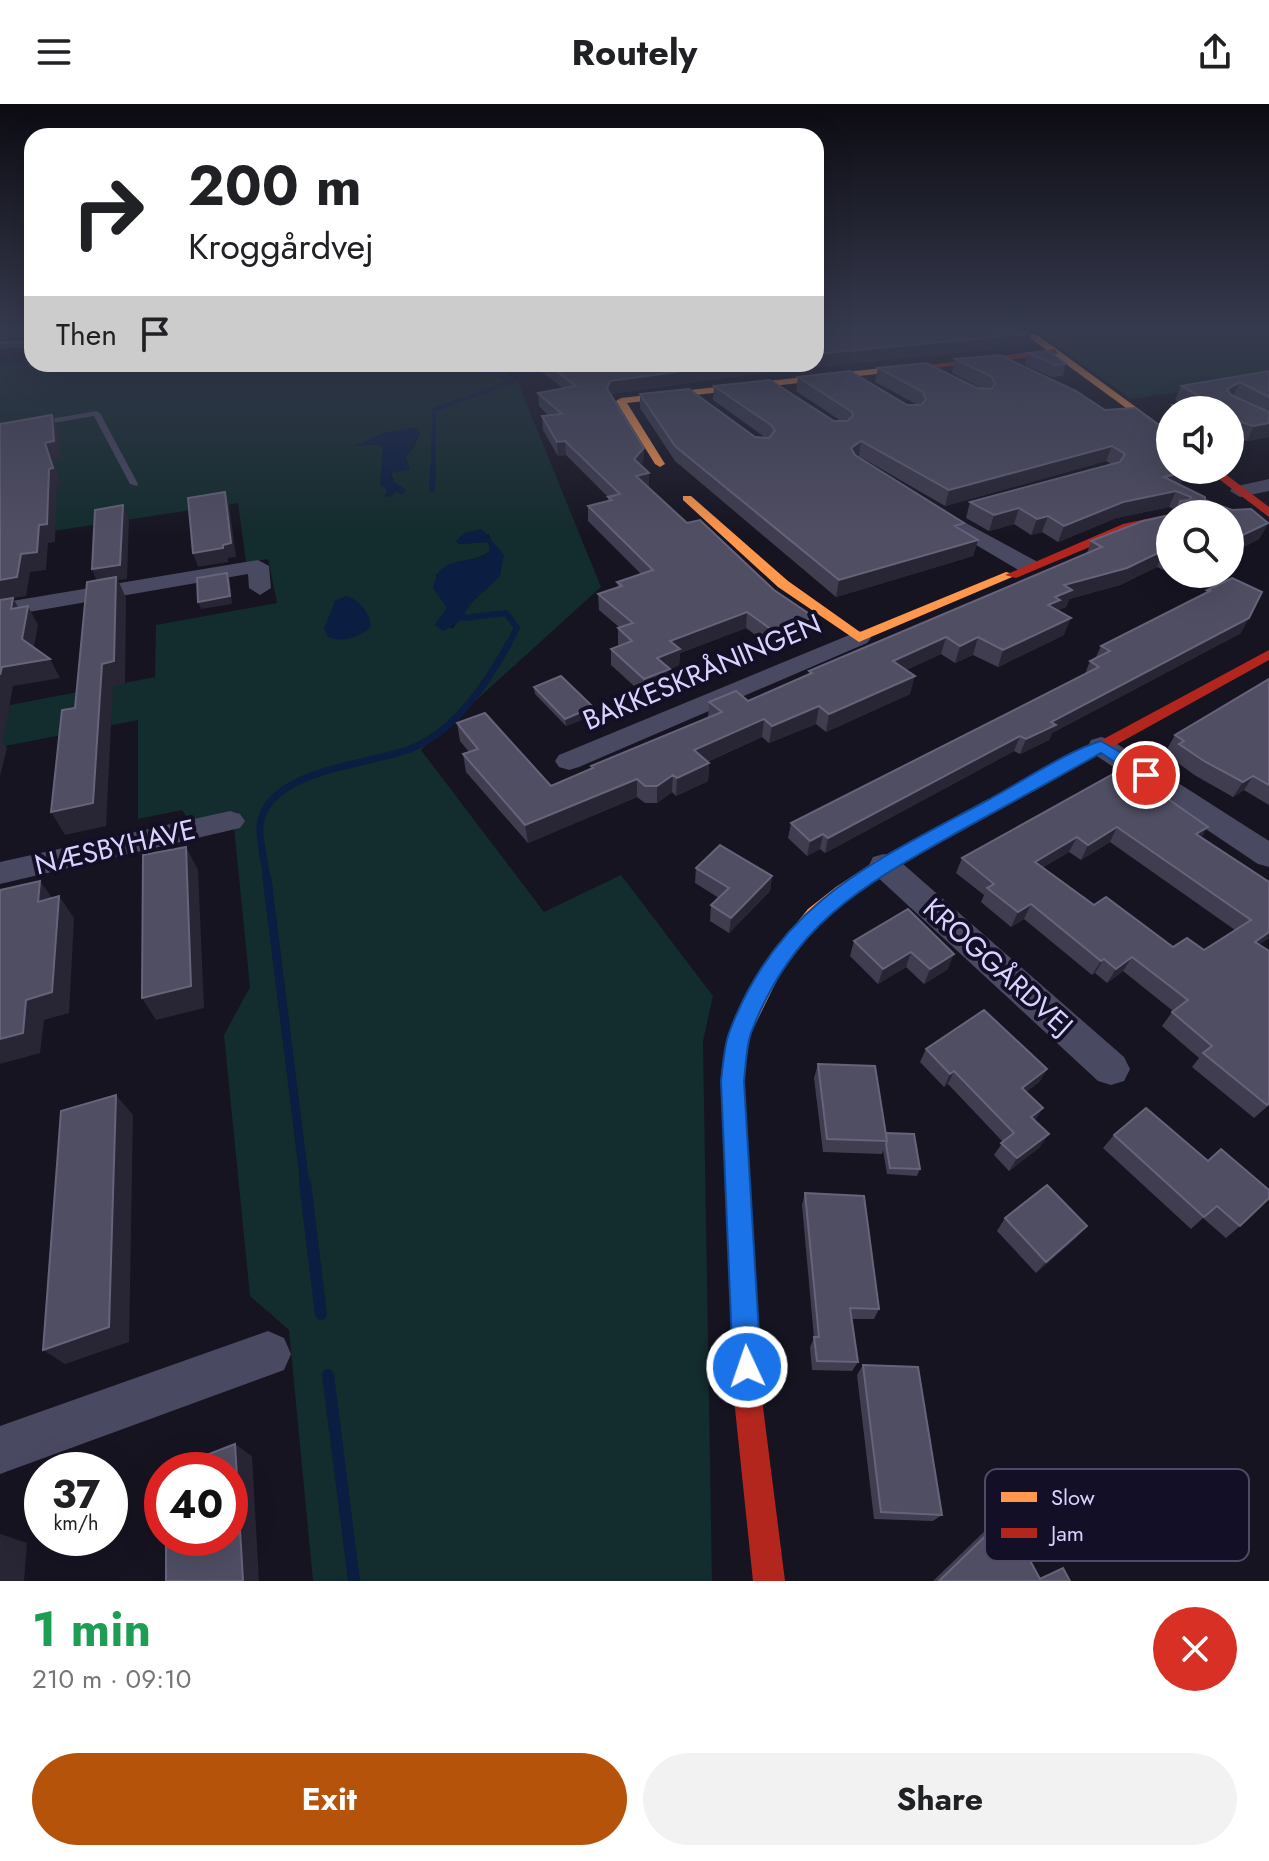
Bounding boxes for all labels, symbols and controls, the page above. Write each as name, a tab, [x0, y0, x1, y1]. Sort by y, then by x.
text: Routely	[572, 26, 697, 78]
icon: menu	[32, 30, 76, 74]
icon: share	[1193, 30, 1237, 74]
text: 200 m	[188, 145, 362, 226]
icon: right	[56, 160, 160, 264]
text: Kroggårdvej	[188, 220, 374, 272]
icon: arrive	[133, 312, 177, 356]
text: Then	[56, 313, 117, 356]
map controls	[1156, 396, 1244, 588]
button: sound	[1156, 396, 1244, 484]
button: search	[1156, 500, 1244, 588]
street label: BAKKESKRÅNINGEN	[577, 603, 827, 741]
pin	[1112, 741, 1180, 809]
icon: arrive	[1124, 753, 1168, 797]
street label: NÆSBYHAVE	[30, 809, 200, 885]
street label: KROGGÅRDVEJ	[914, 888, 1082, 1046]
position arrow	[705, 1325, 789, 1409]
speed limit sign: 40	[144, 1452, 248, 1556]
text: 37	[52, 1465, 100, 1523]
legend	[985, 1469, 1249, 1561]
text: Slow	[1051, 1481, 1095, 1513]
text: km/h	[53, 1509, 99, 1538]
text: Jam	[1048, 1517, 1084, 1549]
text: 1 min	[32, 1595, 151, 1664]
button: close	[1153, 1607, 1237, 1691]
text: 210 m · 09:10	[32, 1660, 191, 1698]
button: Exit	[32, 1753, 627, 1845]
button: Share	[643, 1753, 1237, 1845]

